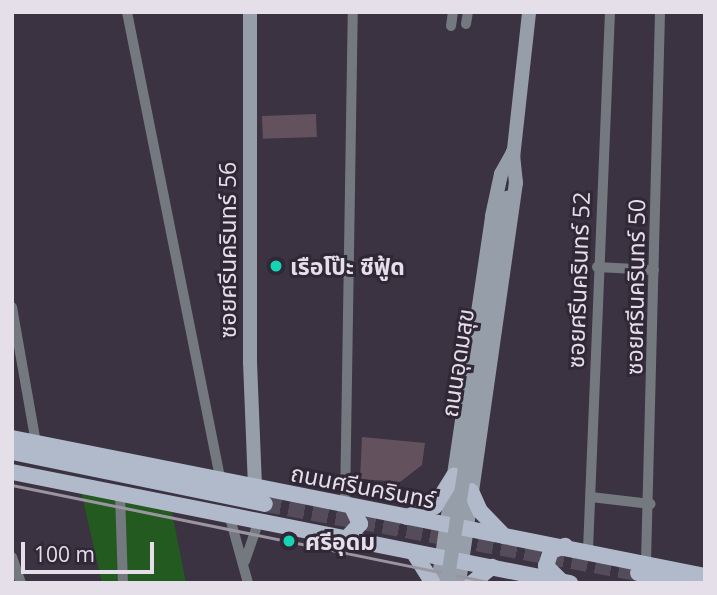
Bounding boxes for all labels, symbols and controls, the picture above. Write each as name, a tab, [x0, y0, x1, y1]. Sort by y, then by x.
street label: ซอยศรีนครินทร์ 56	[213, 162, 241, 338]
street label: ซอยศรีนครินทร์ 52	[561, 191, 595, 369]
street label: ซอยศรีนครินทร์ 50	[620, 199, 650, 375]
place label: เรือโป๊ะ ซีฟู้ด	[290, 252, 405, 280]
marker: เรือโป๊ะ ซีฟู้ด	[268, 258, 284, 274]
street label: ถนนอุดมสุข	[435, 307, 479, 419]
street label: ถนนศรีนครินทร์	[288, 458, 438, 514]
place label: ศรีอุดม	[305, 527, 375, 555]
scale bar	[24, 528, 158, 572]
marker: ศรีอุดม	[279, 531, 299, 551]
text: 100 m	[34, 540, 95, 568]

